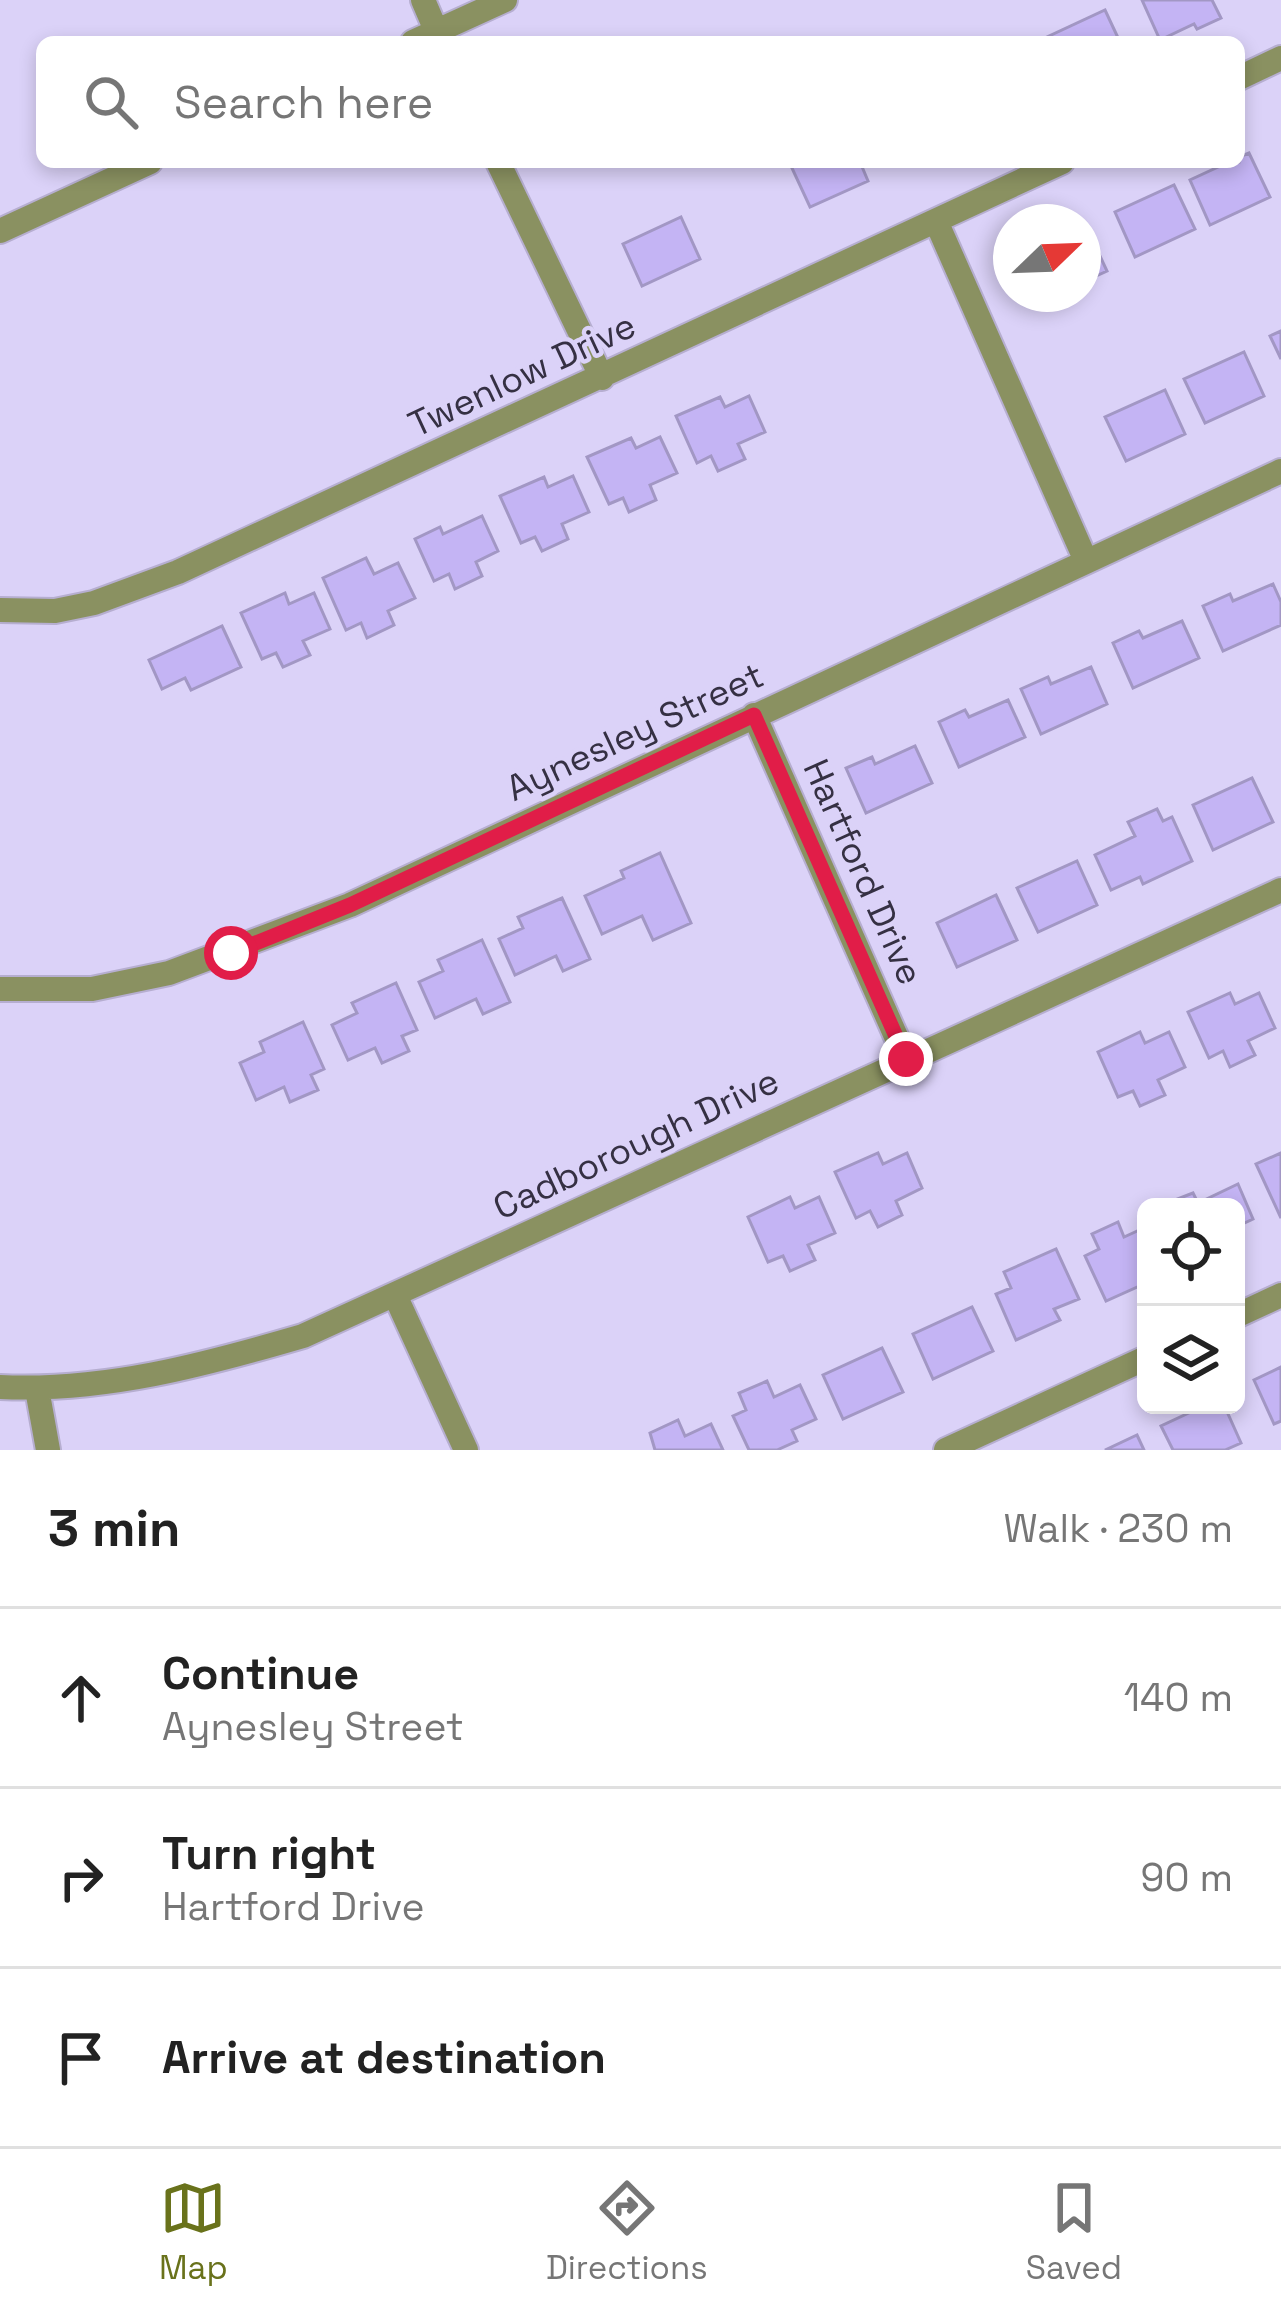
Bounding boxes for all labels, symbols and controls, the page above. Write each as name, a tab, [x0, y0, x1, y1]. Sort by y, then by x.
search box	[36, 36, 1245, 168]
icon: search	[78, 69, 144, 135]
text: Search here	[174, 74, 433, 131]
north arrow	[993, 204, 1101, 312]
street label: Twenlow Drive	[401, 302, 643, 448]
street label: Aynesley Street	[499, 652, 771, 812]
street label: Hartford Drive	[793, 752, 933, 992]
route start	[204, 926, 258, 980]
route end	[879, 1032, 933, 1086]
street label: Cadborough Drive	[486, 1058, 786, 1230]
map controls	[1137, 1198, 1245, 1414]
button: locate	[1137, 1198, 1245, 1306]
button: layers	[1137, 1306, 1245, 1414]
text: 3 min	[48, 1496, 181, 1561]
text: Walk · 230 m	[1003, 1504, 1233, 1553]
text: Continue	[162, 1645, 359, 1702]
icon: ahead	[48, 1665, 114, 1731]
text: 140 m	[1124, 1673, 1233, 1722]
text: Aynesley Street	[162, 1702, 464, 1751]
text: Turn right	[162, 1825, 376, 1882]
icon: right	[48, 1845, 114, 1911]
text: 90 m	[1141, 1853, 1233, 1902]
text: Hartford Drive	[162, 1882, 424, 1931]
icon: arrive	[48, 2025, 114, 2091]
text: Arrive at destination	[162, 2029, 606, 2086]
tab: Map	[159, 2175, 228, 2289]
tab: Directions	[546, 2175, 708, 2289]
tab: Saved	[1026, 2175, 1122, 2289]

